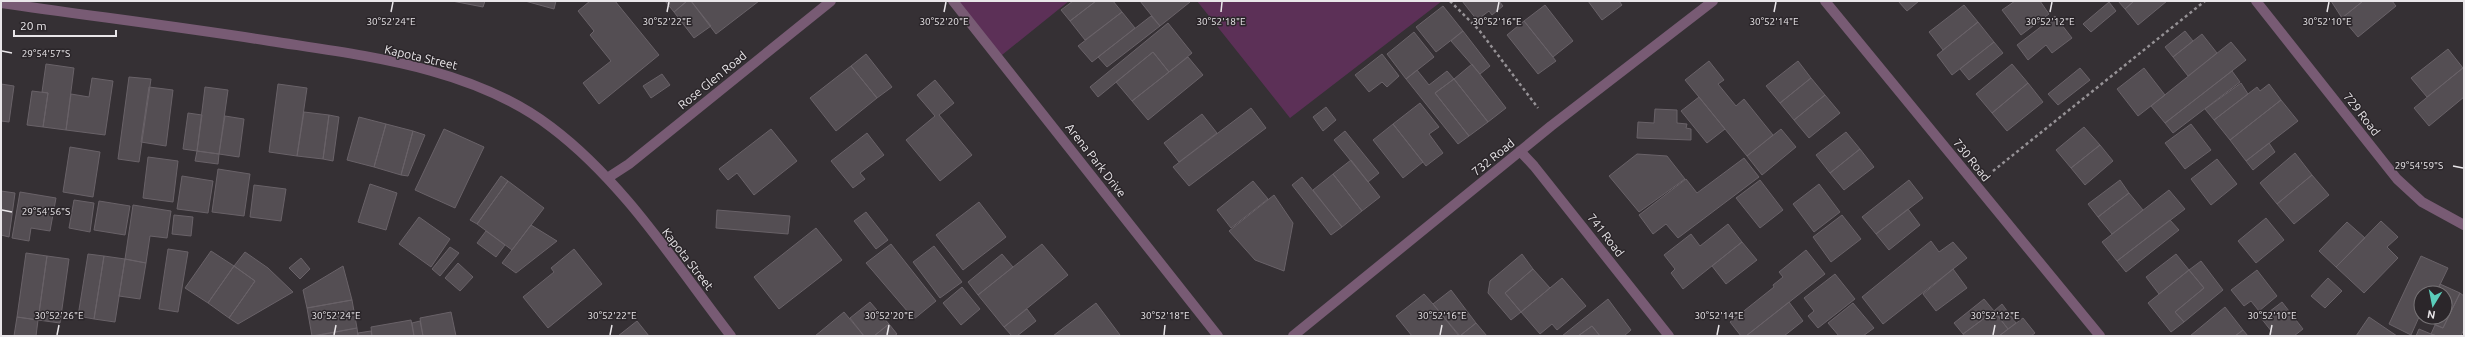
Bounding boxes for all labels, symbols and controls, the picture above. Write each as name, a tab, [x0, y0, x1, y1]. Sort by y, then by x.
scale bar	[14, 12, 116, 38]
text: 30°52'24"E	[366, 16, 416, 27]
text: 30°52'22"E	[642, 16, 692, 27]
text: 30°52'20"E	[919, 16, 969, 27]
text: 30°52'18"E	[1196, 16, 1246, 27]
text: 30°52'16"E	[1472, 16, 1522, 27]
text: 30°52'14"E	[1749, 16, 1799, 27]
text: 30°52'12"E	[2025, 16, 2075, 27]
text: 30°52'10"E	[2302, 16, 2352, 27]
text: 20 m	[20, 19, 47, 32]
street label: Kapota Street	[383, 42, 459, 72]
text: 29°54'57"S	[22, 48, 70, 59]
street label: Rose Glen Road	[675, 49, 749, 111]
street label: 729 Road	[2341, 90, 2383, 138]
street label: Arena Park Drive	[1063, 121, 1129, 199]
street label: 732 Road	[1469, 136, 1517, 178]
street label: 730 Road	[1951, 136, 1993, 184]
text: 29°54'59"S	[2395, 160, 2443, 171]
text: 29°54'56"S	[22, 206, 70, 217]
street label: 741 Road	[1585, 211, 1627, 259]
street label: Kapota Street	[660, 226, 716, 293]
north arrow	[2413, 285, 2453, 325]
text: N	[2426, 308, 2436, 321]
text: 30°52'26"E	[34, 310, 84, 321]
text: 30°52'24"E	[311, 310, 361, 321]
text: 30°52'22"E	[587, 310, 637, 321]
text: 30°52'20"E	[864, 310, 914, 321]
text: 30°52'18"E	[1140, 310, 1190, 321]
text: 30°52'16"E	[1417, 310, 1467, 321]
text: 30°52'14"E	[1694, 310, 1744, 321]
text: 30°52'12"E	[1970, 310, 2020, 321]
text: 30°52'10"E	[2247, 310, 2297, 321]

